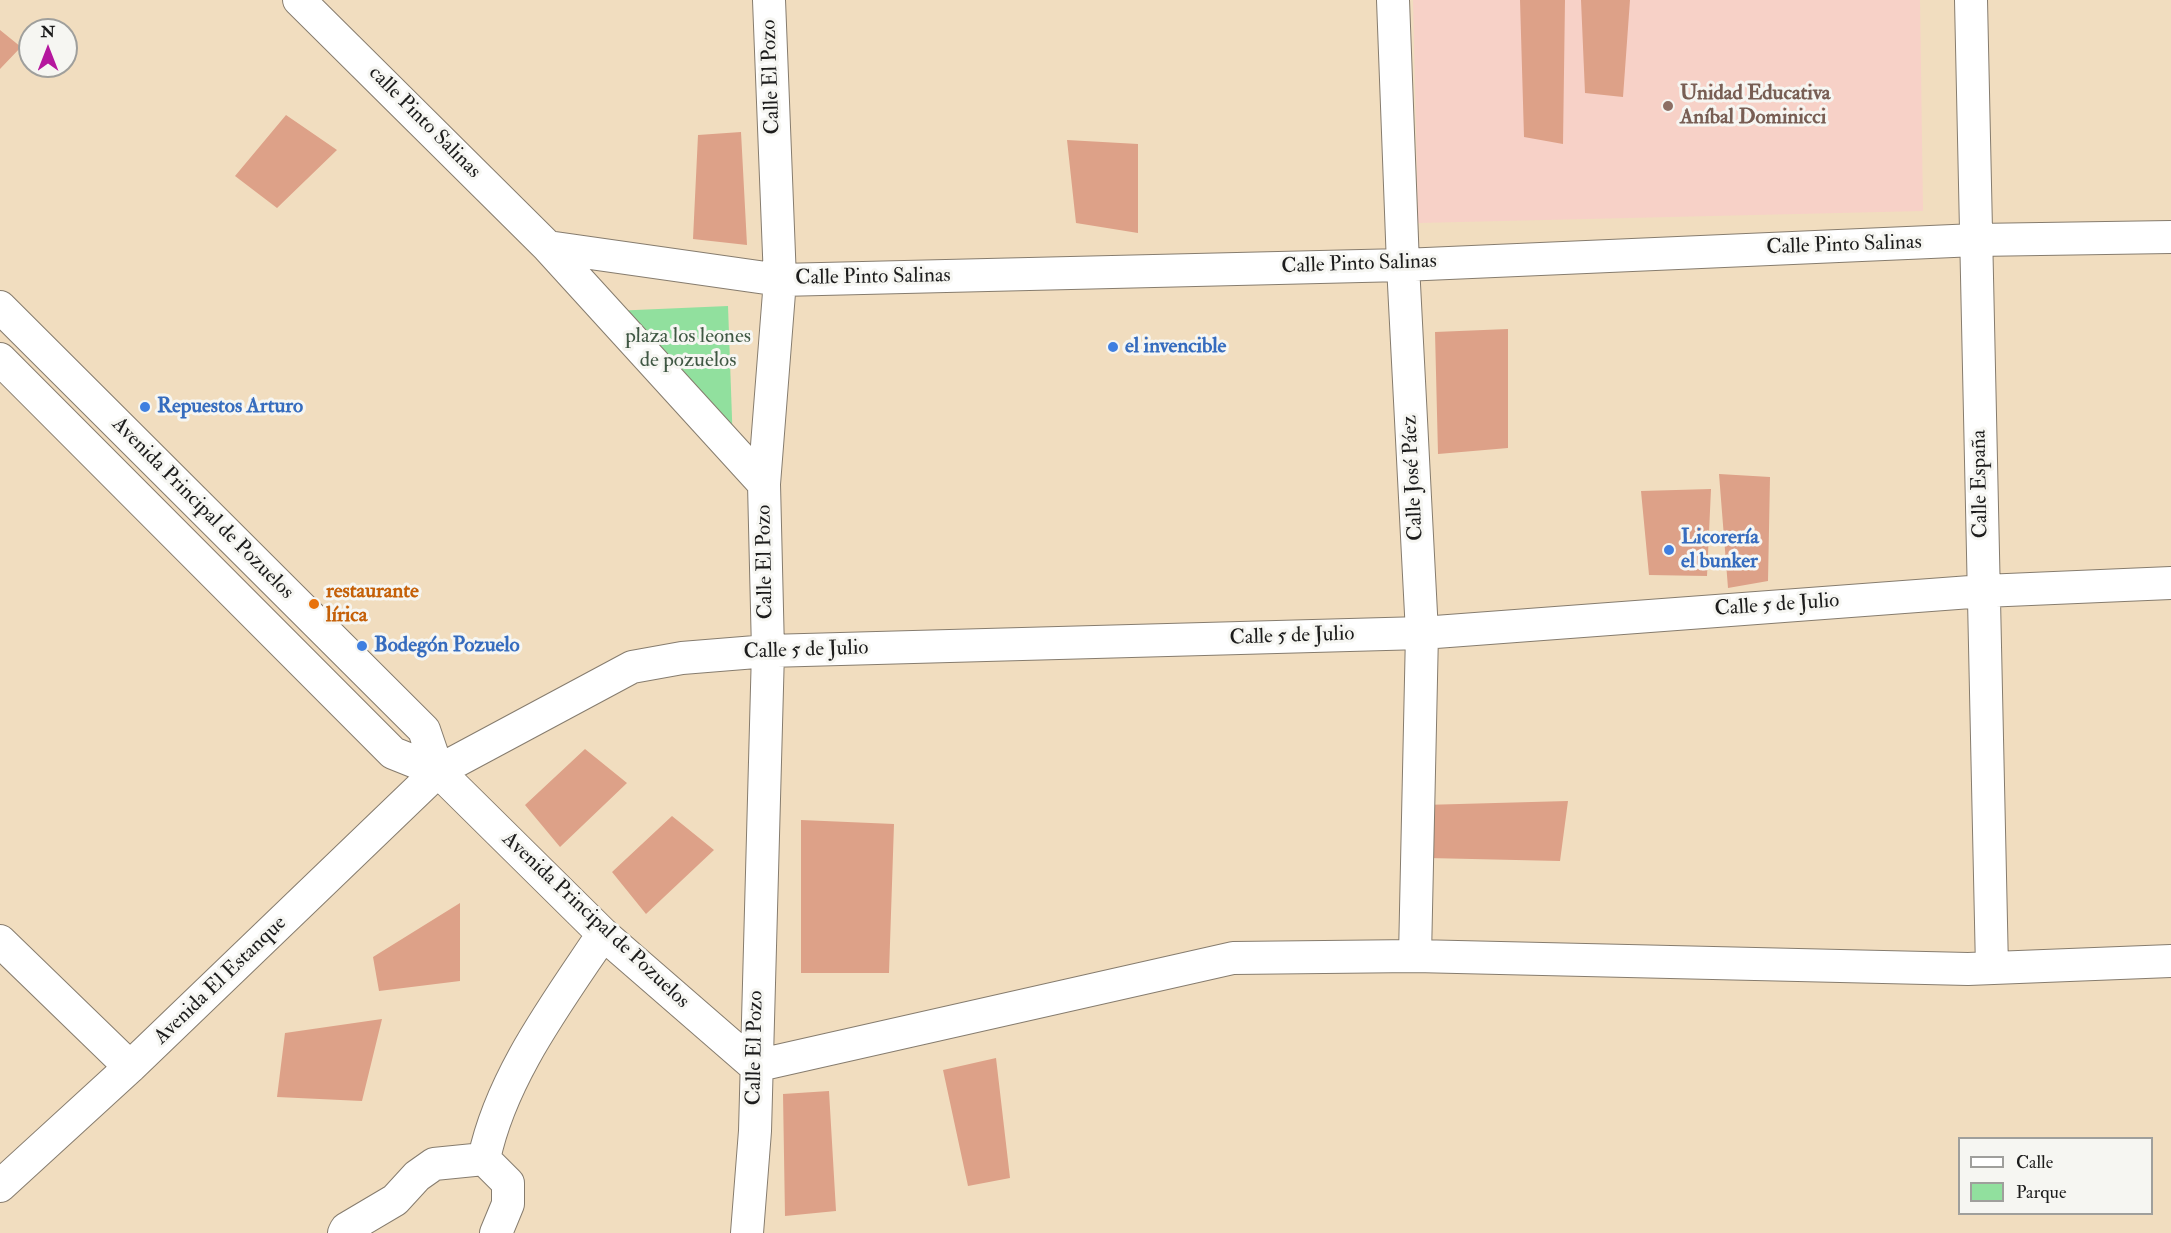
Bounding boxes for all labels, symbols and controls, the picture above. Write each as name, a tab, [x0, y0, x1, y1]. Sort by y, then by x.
north arrow	[18, 18, 78, 78]
street label: Calle El Pozo	[757, 19, 787, 135]
text: N	[41, 22, 55, 42]
street label: calle Pinto Salinas	[363, 62, 485, 184]
place label: Unidad Educativa Aníbal Dominicci	[1680, 81, 1830, 131]
marker: Unidad Educativa Aníbal Dominicci	[1661, 99, 1675, 113]
street label: Calle Pinto Salinas	[1766, 231, 1922, 261]
street label: Calle Pinto Salinas	[1281, 250, 1437, 280]
street label: Calle Pinto Salinas	[795, 264, 951, 292]
park label: plaza los leones de pozuelos	[625, 324, 751, 374]
place label: el invencible	[1125, 334, 1226, 360]
marker: el invencible	[1106, 340, 1120, 354]
place label: Repuestos Arturo	[157, 394, 303, 420]
marker: Repuestos Arturo	[138, 400, 152, 414]
street label: Avenida Principal de Pozuelos	[106, 413, 298, 605]
street label: Calle José Páez	[1398, 415, 1430, 541]
street label: Calle España	[1967, 429, 1995, 539]
street label: Calle El Pozo	[752, 504, 780, 620]
place label: Licorería el bunker	[1681, 525, 1759, 575]
marker: Licorería el bunker	[1662, 543, 1676, 557]
place label: restaurante lírica	[326, 579, 419, 629]
street label: Calle 5 de Julio	[1714, 589, 1840, 623]
marker: restaurante lírica	[307, 597, 321, 611]
street label: Calle 5 de Julio	[1229, 622, 1355, 652]
place label: Bodegón Pozuelo	[374, 633, 520, 659]
street label: Calle 5 de Julio	[743, 636, 869, 666]
marker: Bodegón Pozuelo	[355, 639, 369, 653]
street label: Avenida Principal de Pozuelos	[496, 827, 694, 1015]
street label: Avenida El Estanque	[150, 911, 292, 1051]
street label: Calle El Pozo	[742, 990, 770, 1106]
legend	[1958, 1137, 2153, 1215]
text: Calle	[2016, 1151, 2053, 1174]
text: Parque	[2016, 1181, 2066, 1204]

